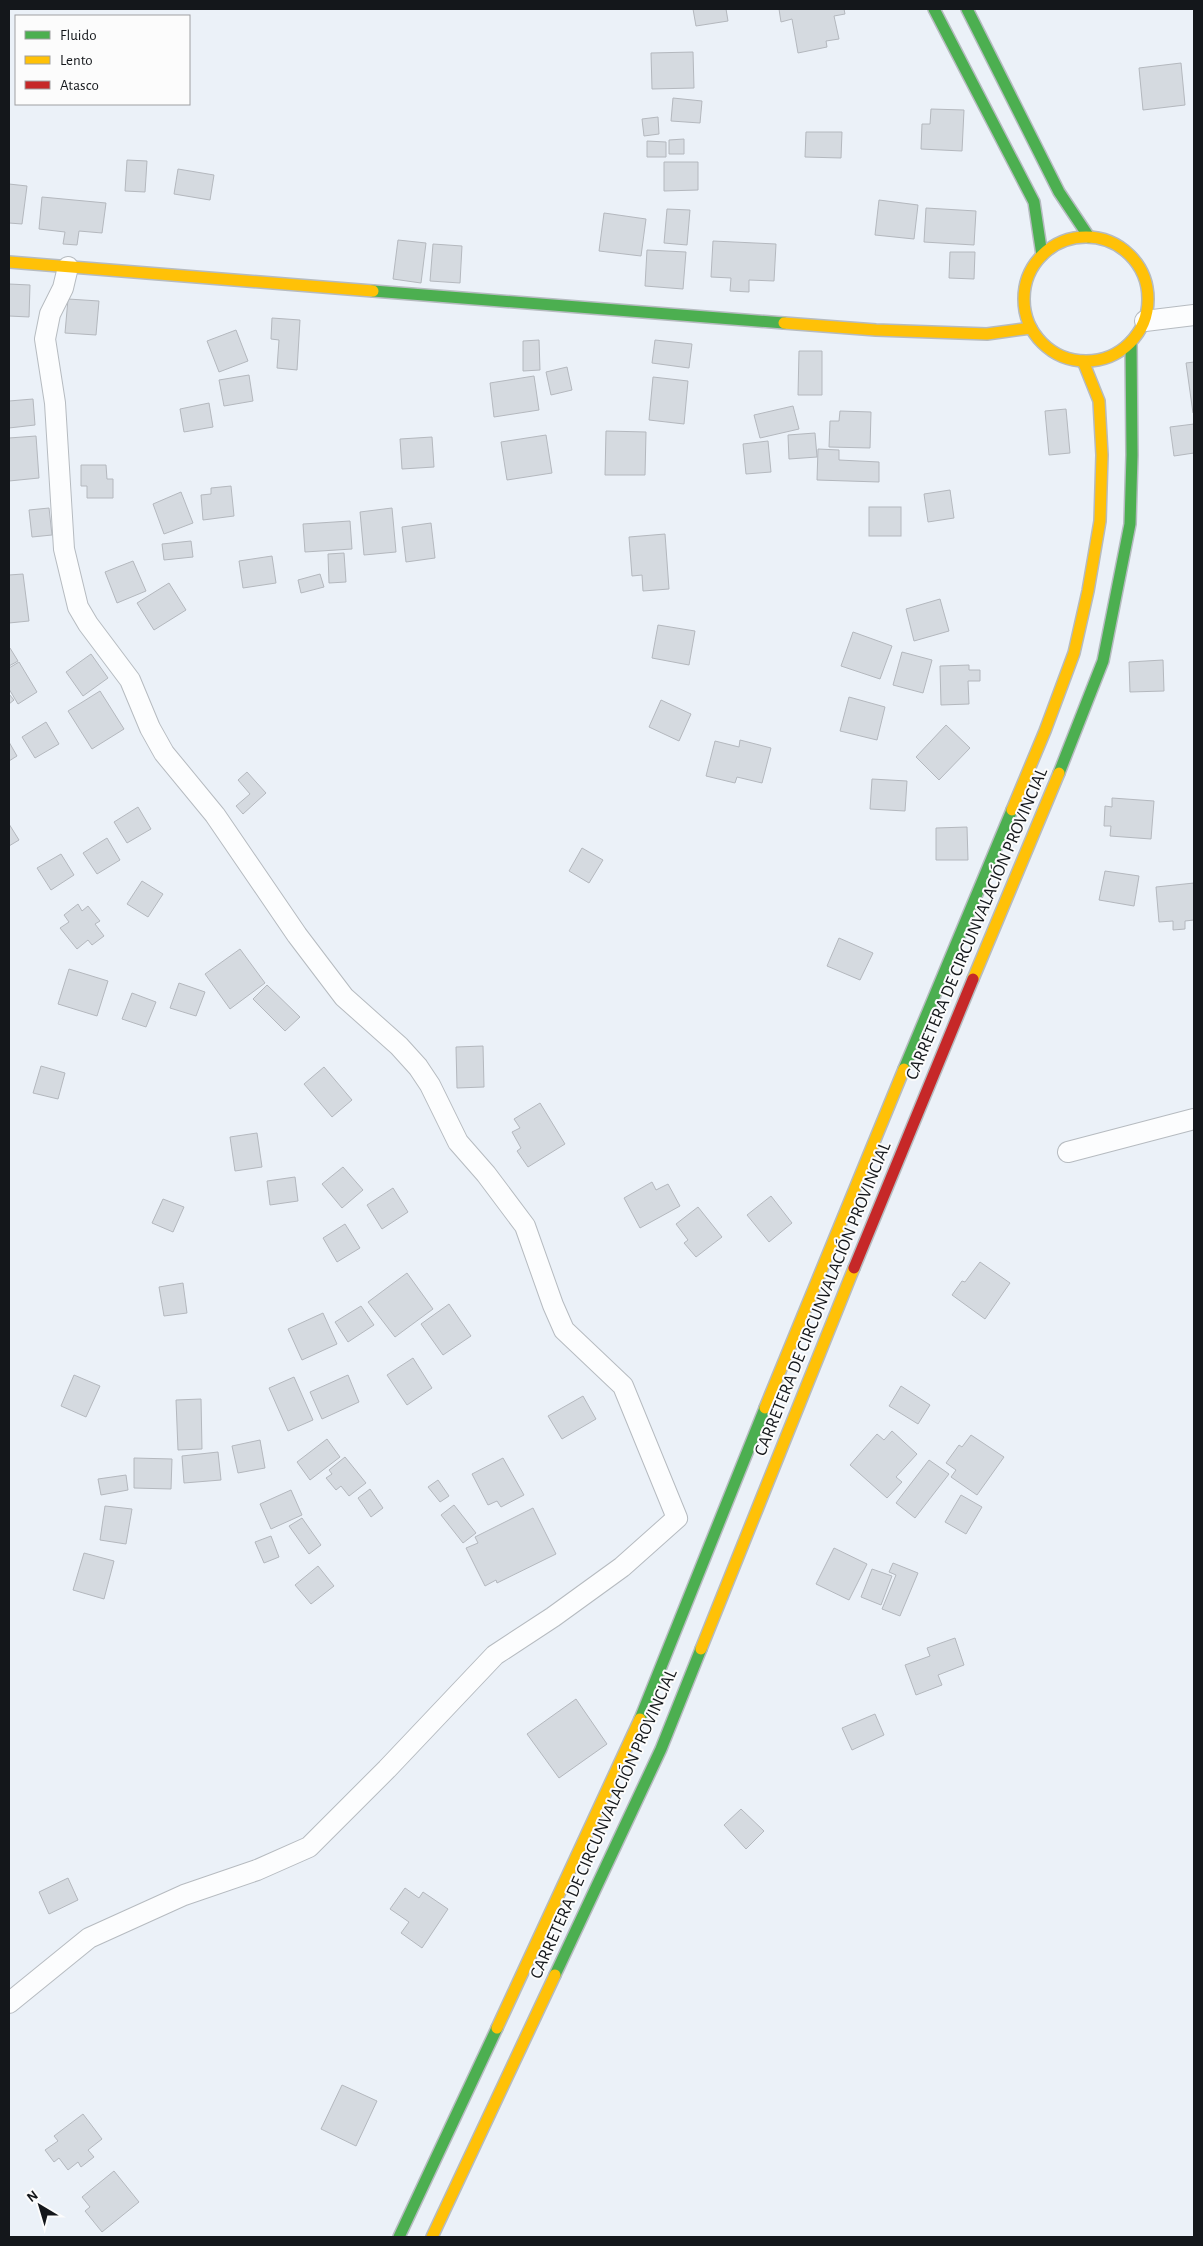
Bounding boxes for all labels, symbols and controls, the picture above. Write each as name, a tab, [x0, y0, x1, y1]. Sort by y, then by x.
legend	[15, 15, 190, 105]
text: Fluido	[60, 28, 97, 43]
text: Lento	[60, 53, 93, 68]
text: Atasco	[60, 78, 99, 93]
street label: CARRETERA DE CIRCUNVALACIÓN PROVINCIAL	[900, 764, 1051, 1083]
street label: CARRETERA DE CIRCUNVALACIÓN PROVINCIAL	[749, 1138, 895, 1459]
street label: CARRETERA DE CIRCUNVALACIÓN PROVINCIAL	[525, 1665, 681, 1982]
north arrow	[15, 2181, 65, 2231]
text: N	[24, 2188, 41, 2205]

